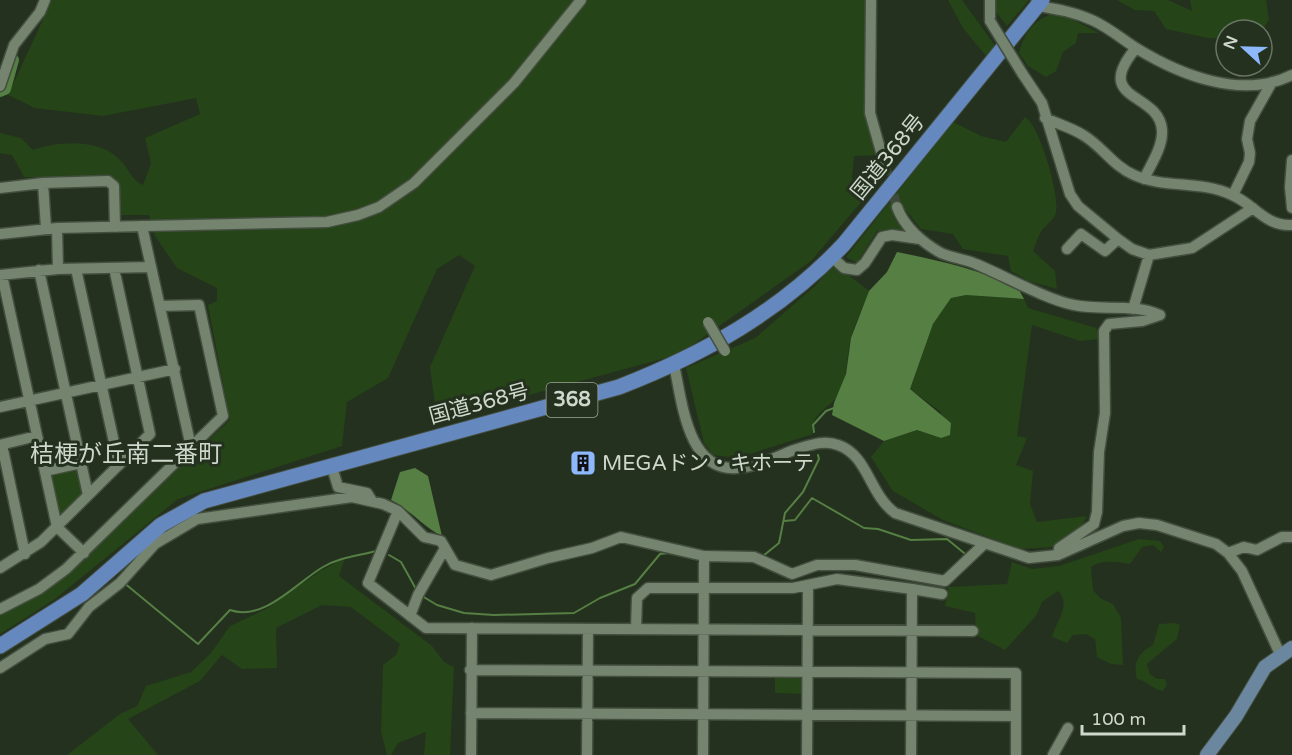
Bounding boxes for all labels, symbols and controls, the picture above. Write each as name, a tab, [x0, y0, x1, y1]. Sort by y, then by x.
north arrow	[1214, 18, 1274, 78]
text: N	[1219, 33, 1243, 52]
street label: 国道368号	[846, 109, 930, 205]
street label: 国道368号	[426, 379, 532, 429]
road number: 368	[546, 383, 598, 417]
district label: 桔梗が丘南二番町	[30, 440, 222, 469]
building icon: MEGAドン・キホーテ	[568, 448, 598, 478]
place label: MEGAドン・キホーテ	[602, 451, 814, 476]
scale bar	[1082, 698, 1184, 736]
text: 100 m	[1091, 708, 1146, 730]

